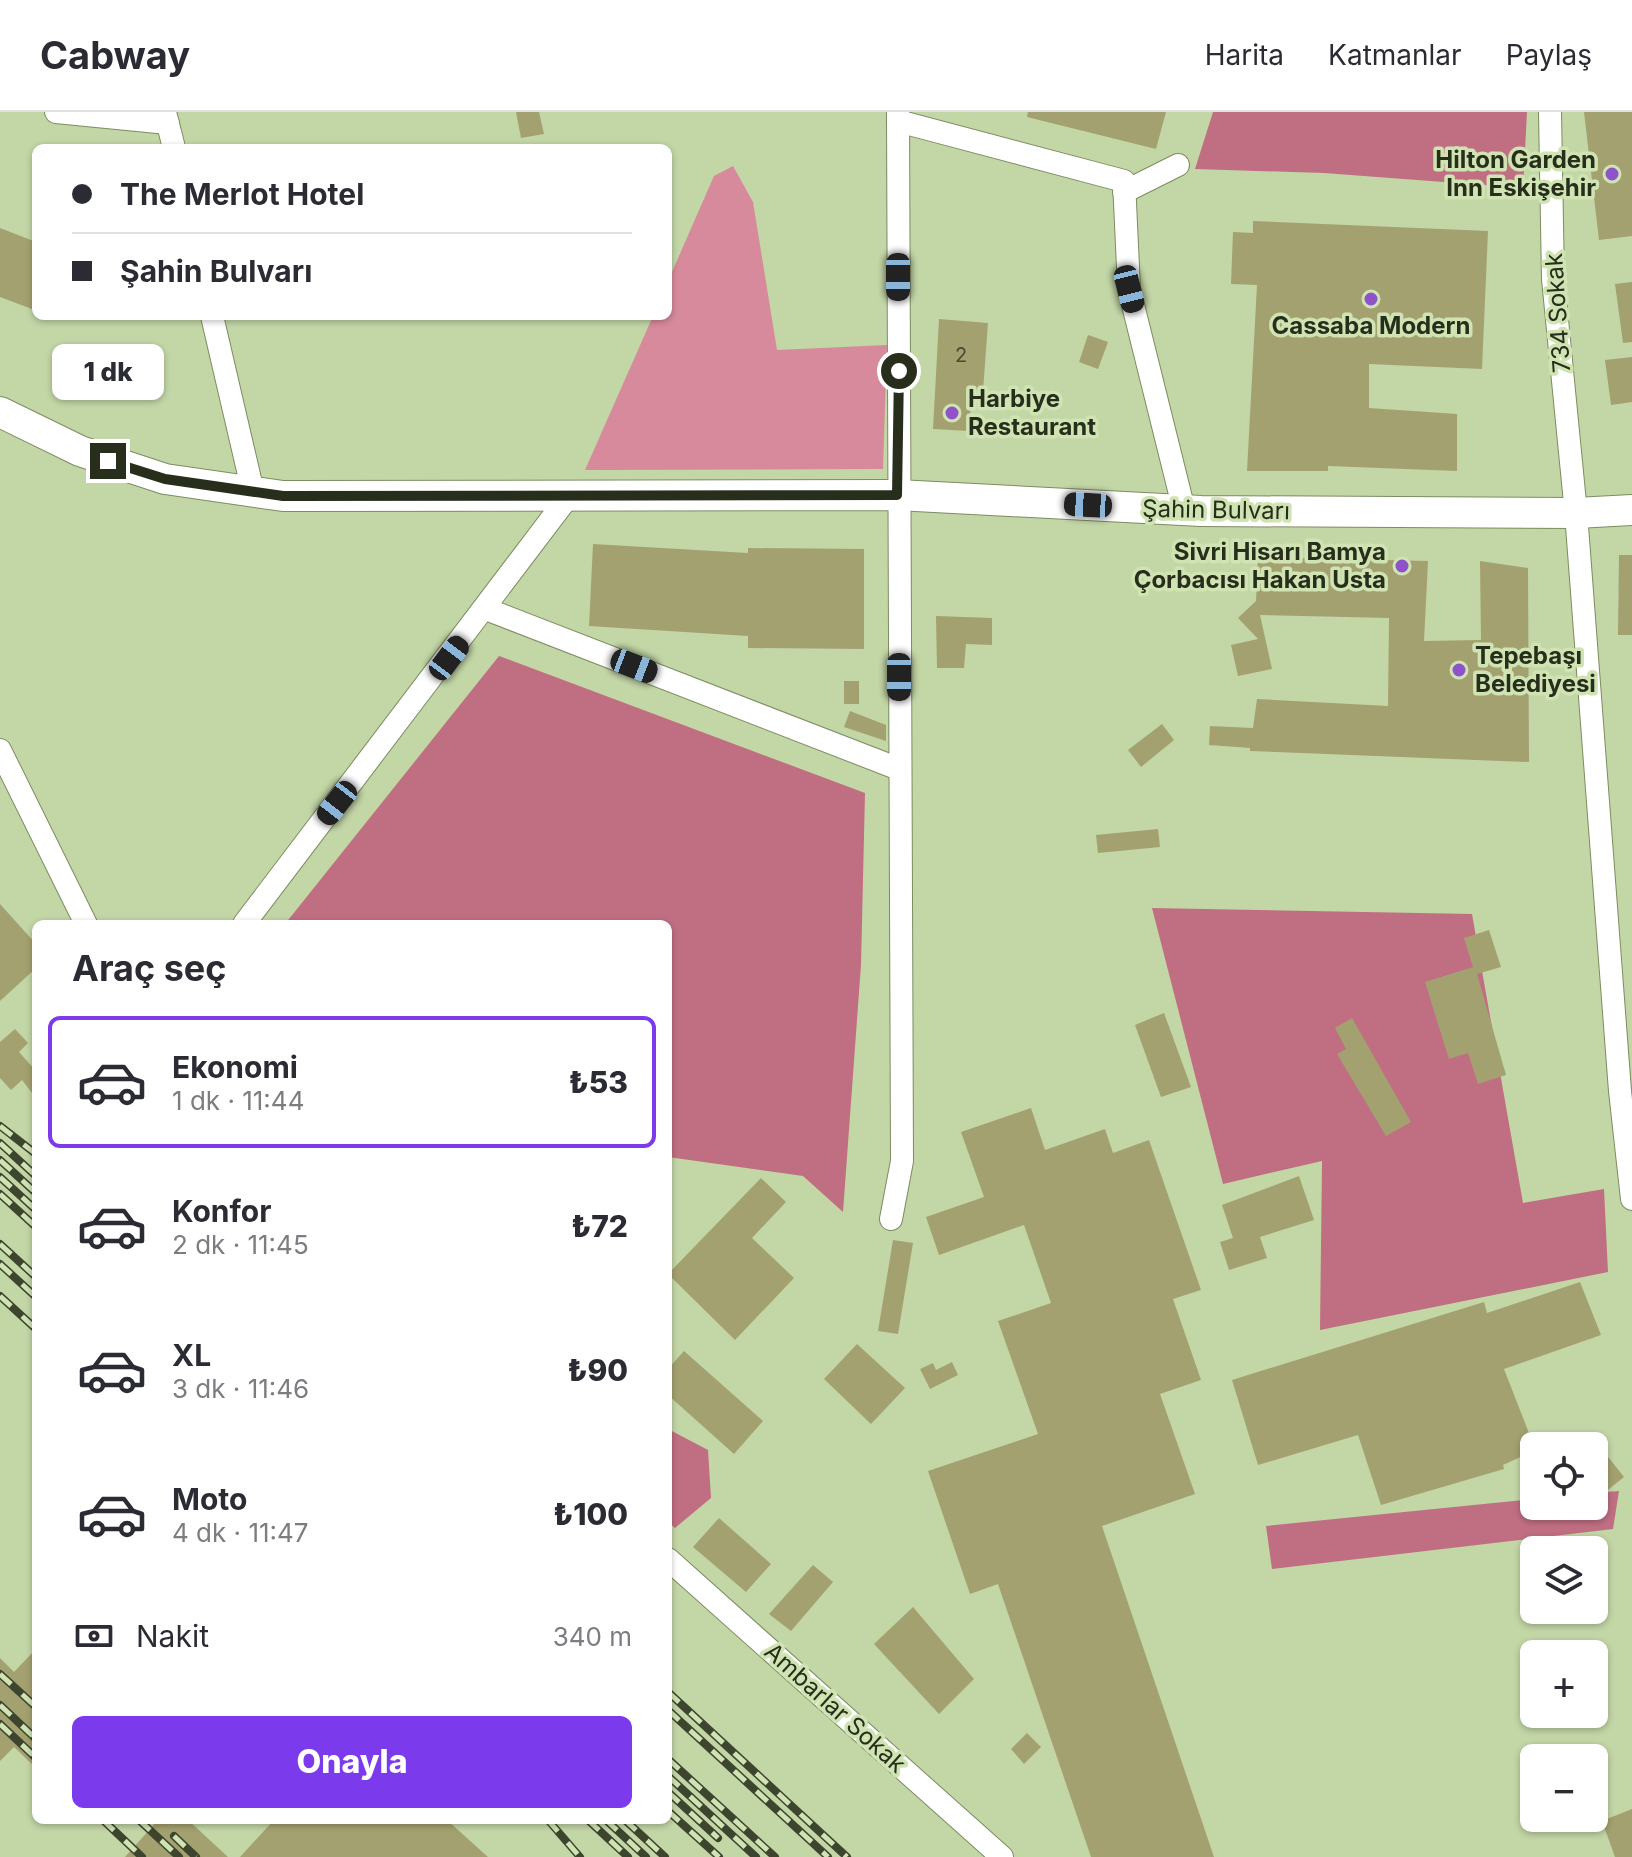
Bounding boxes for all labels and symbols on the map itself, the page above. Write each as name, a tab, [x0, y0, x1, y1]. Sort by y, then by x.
place label: Hilton Garden Inn Eskişehir	[1435, 145, 1596, 202]
marker: Hilton Garden Inn Eskişehir	[1603, 165, 1621, 183]
street label: 734 Sokak	[1539, 252, 1576, 374]
car	[886, 253, 910, 301]
car	[1112, 263, 1146, 315]
marker: Cassaba Modern	[1362, 290, 1380, 308]
place label: Cassaba Modern	[1272, 311, 1470, 340]
house number: 2	[955, 343, 967, 367]
callout: 1 dk	[52, 345, 164, 401]
route start	[881, 353, 917, 389]
place label: Harbiye Restaurant	[968, 384, 1096, 441]
marker: Harbiye Restaurant	[943, 404, 961, 422]
route end	[90, 443, 126, 479]
car	[1063, 492, 1113, 518]
street label: Şahin Bulvarı	[1142, 494, 1290, 525]
place label: Sivri Hisarı Bamya Çorbacısı Hakan Usta	[1134, 537, 1386, 594]
marker: Sivri Hisarı Bamya Çorbacısı Hakan Usta	[1393, 557, 1411, 575]
car	[425, 632, 473, 684]
place label: Tepebaşı Belediyesi	[1475, 641, 1596, 698]
car	[607, 646, 661, 686]
car	[887, 653, 911, 701]
marker: Tepebaşı Belediyesi	[1450, 661, 1468, 679]
car	[313, 777, 361, 829]
street label: Ambarlar Sokak	[759, 1637, 912, 1779]

